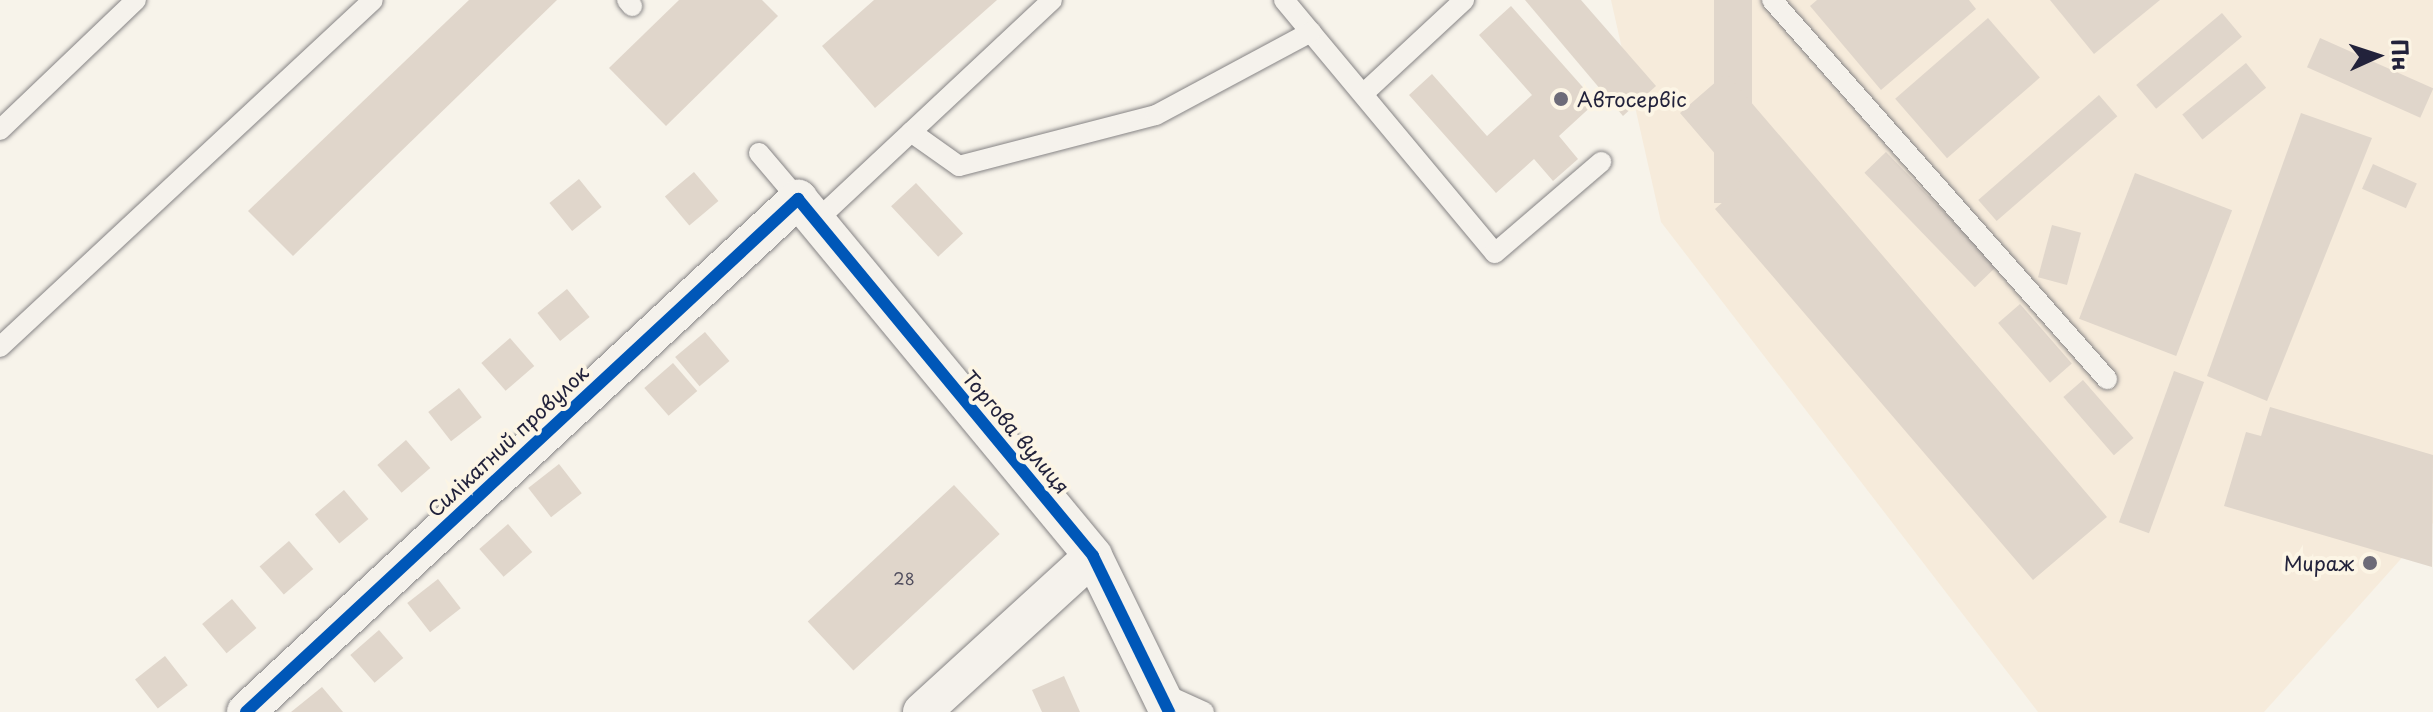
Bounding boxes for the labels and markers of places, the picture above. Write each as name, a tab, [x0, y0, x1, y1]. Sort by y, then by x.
place label: Автосервіс	[1577, 87, 1687, 111]
marker: Автосервіс	[1552, 90, 1570, 108]
place label: Мираж	[2284, 551, 2354, 575]
marker: Мираж	[2361, 554, 2379, 572]

